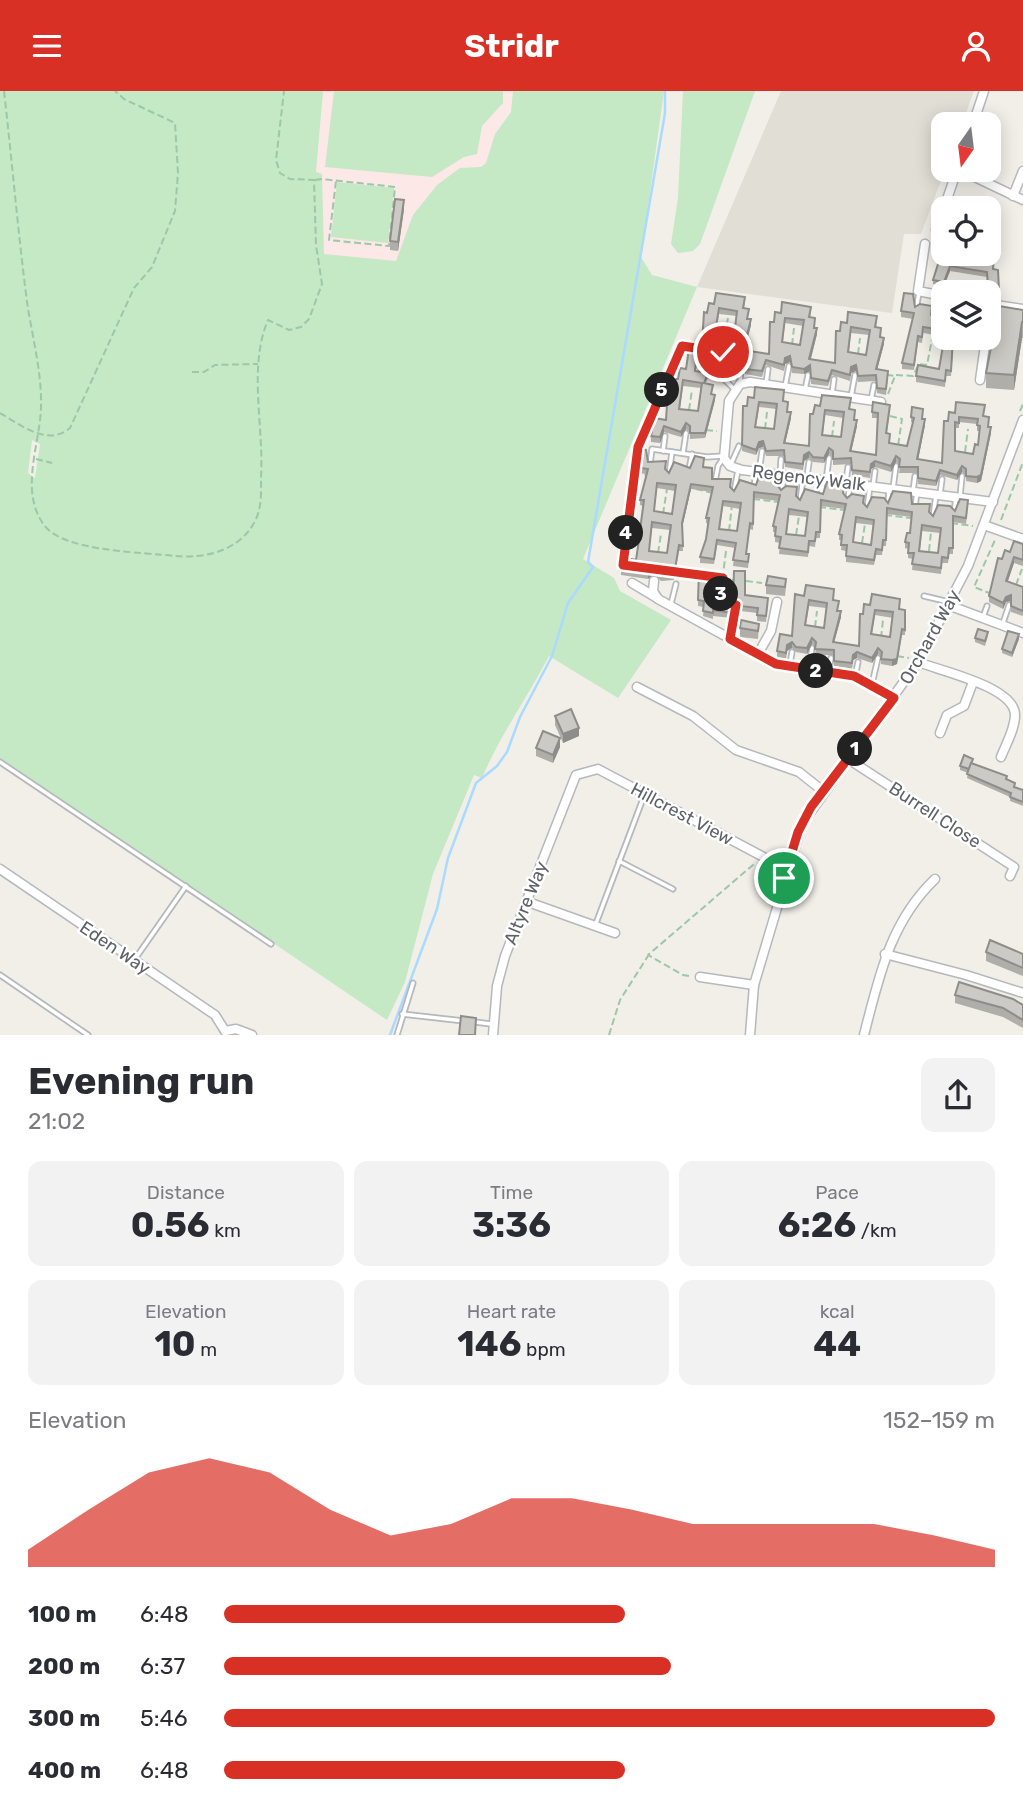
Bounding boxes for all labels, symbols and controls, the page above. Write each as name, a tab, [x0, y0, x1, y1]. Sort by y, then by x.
icon: menu	[28, 27, 66, 65]
text: Stridr	[464, 27, 559, 65]
icon: person	[957, 27, 995, 65]
north arrow	[931, 112, 1001, 182]
map controls	[931, 112, 1001, 350]
button: locate	[931, 196, 1001, 266]
button: layers	[931, 280, 1001, 350]
pin	[693, 322, 753, 382]
icon: check	[704, 333, 742, 371]
pin: 5	[644, 373, 680, 407]
text: 5	[655, 378, 668, 401]
street label: Regency Walk	[751, 460, 868, 496]
pin: 4	[608, 515, 644, 551]
text: 4	[619, 521, 632, 544]
pin: 3	[704, 577, 738, 611]
text: 3	[714, 582, 727, 605]
street label: Orchard Way	[895, 586, 965, 688]
pin: 2	[798, 653, 834, 689]
text: 2	[809, 659, 822, 682]
pin: 1	[838, 731, 872, 767]
text: 1	[850, 737, 859, 760]
street label: Burrell Close	[885, 777, 985, 853]
street label: Hillcrest View	[627, 778, 737, 850]
pin	[754, 848, 814, 908]
street label: Altyre Way	[499, 858, 553, 948]
icon: arrive	[765, 859, 803, 897]
street label: Eden Way	[76, 916, 154, 980]
text: Evening run	[28, 1058, 254, 1104]
button: share	[921, 1058, 995, 1132]
text: 21:02	[28, 1107, 85, 1135]
text: Distance	[147, 1181, 225, 1204]
text: Time	[490, 1181, 533, 1204]
text: Pace	[815, 1181, 859, 1204]
text: 0.56	[131, 1204, 210, 1246]
text: 3:36	[472, 1204, 551, 1246]
text: 6:26	[778, 1204, 856, 1246]
text: km	[210, 1219, 241, 1242]
text: /km	[856, 1219, 897, 1242]
text: Elevation	[145, 1300, 227, 1323]
text: Heart rate	[467, 1300, 556, 1323]
text: kcal	[820, 1300, 855, 1323]
text: 10	[154, 1323, 196, 1365]
text: 146	[457, 1323, 521, 1365]
text: 44	[813, 1323, 861, 1365]
text: m	[196, 1338, 217, 1361]
text: bpm	[521, 1338, 566, 1361]
text: Elevation	[28, 1406, 127, 1434]
text: 152–159 m	[883, 1406, 995, 1434]
text: 100 m	[28, 1600, 97, 1628]
text: 6:48	[140, 1600, 189, 1628]
text: 200 m	[28, 1652, 100, 1680]
text: 6:37	[140, 1652, 185, 1680]
text: 300 m	[28, 1704, 100, 1732]
text: 5:46	[140, 1704, 188, 1732]
text: 400 m	[28, 1756, 101, 1784]
text: 6:48	[140, 1756, 189, 1784]

